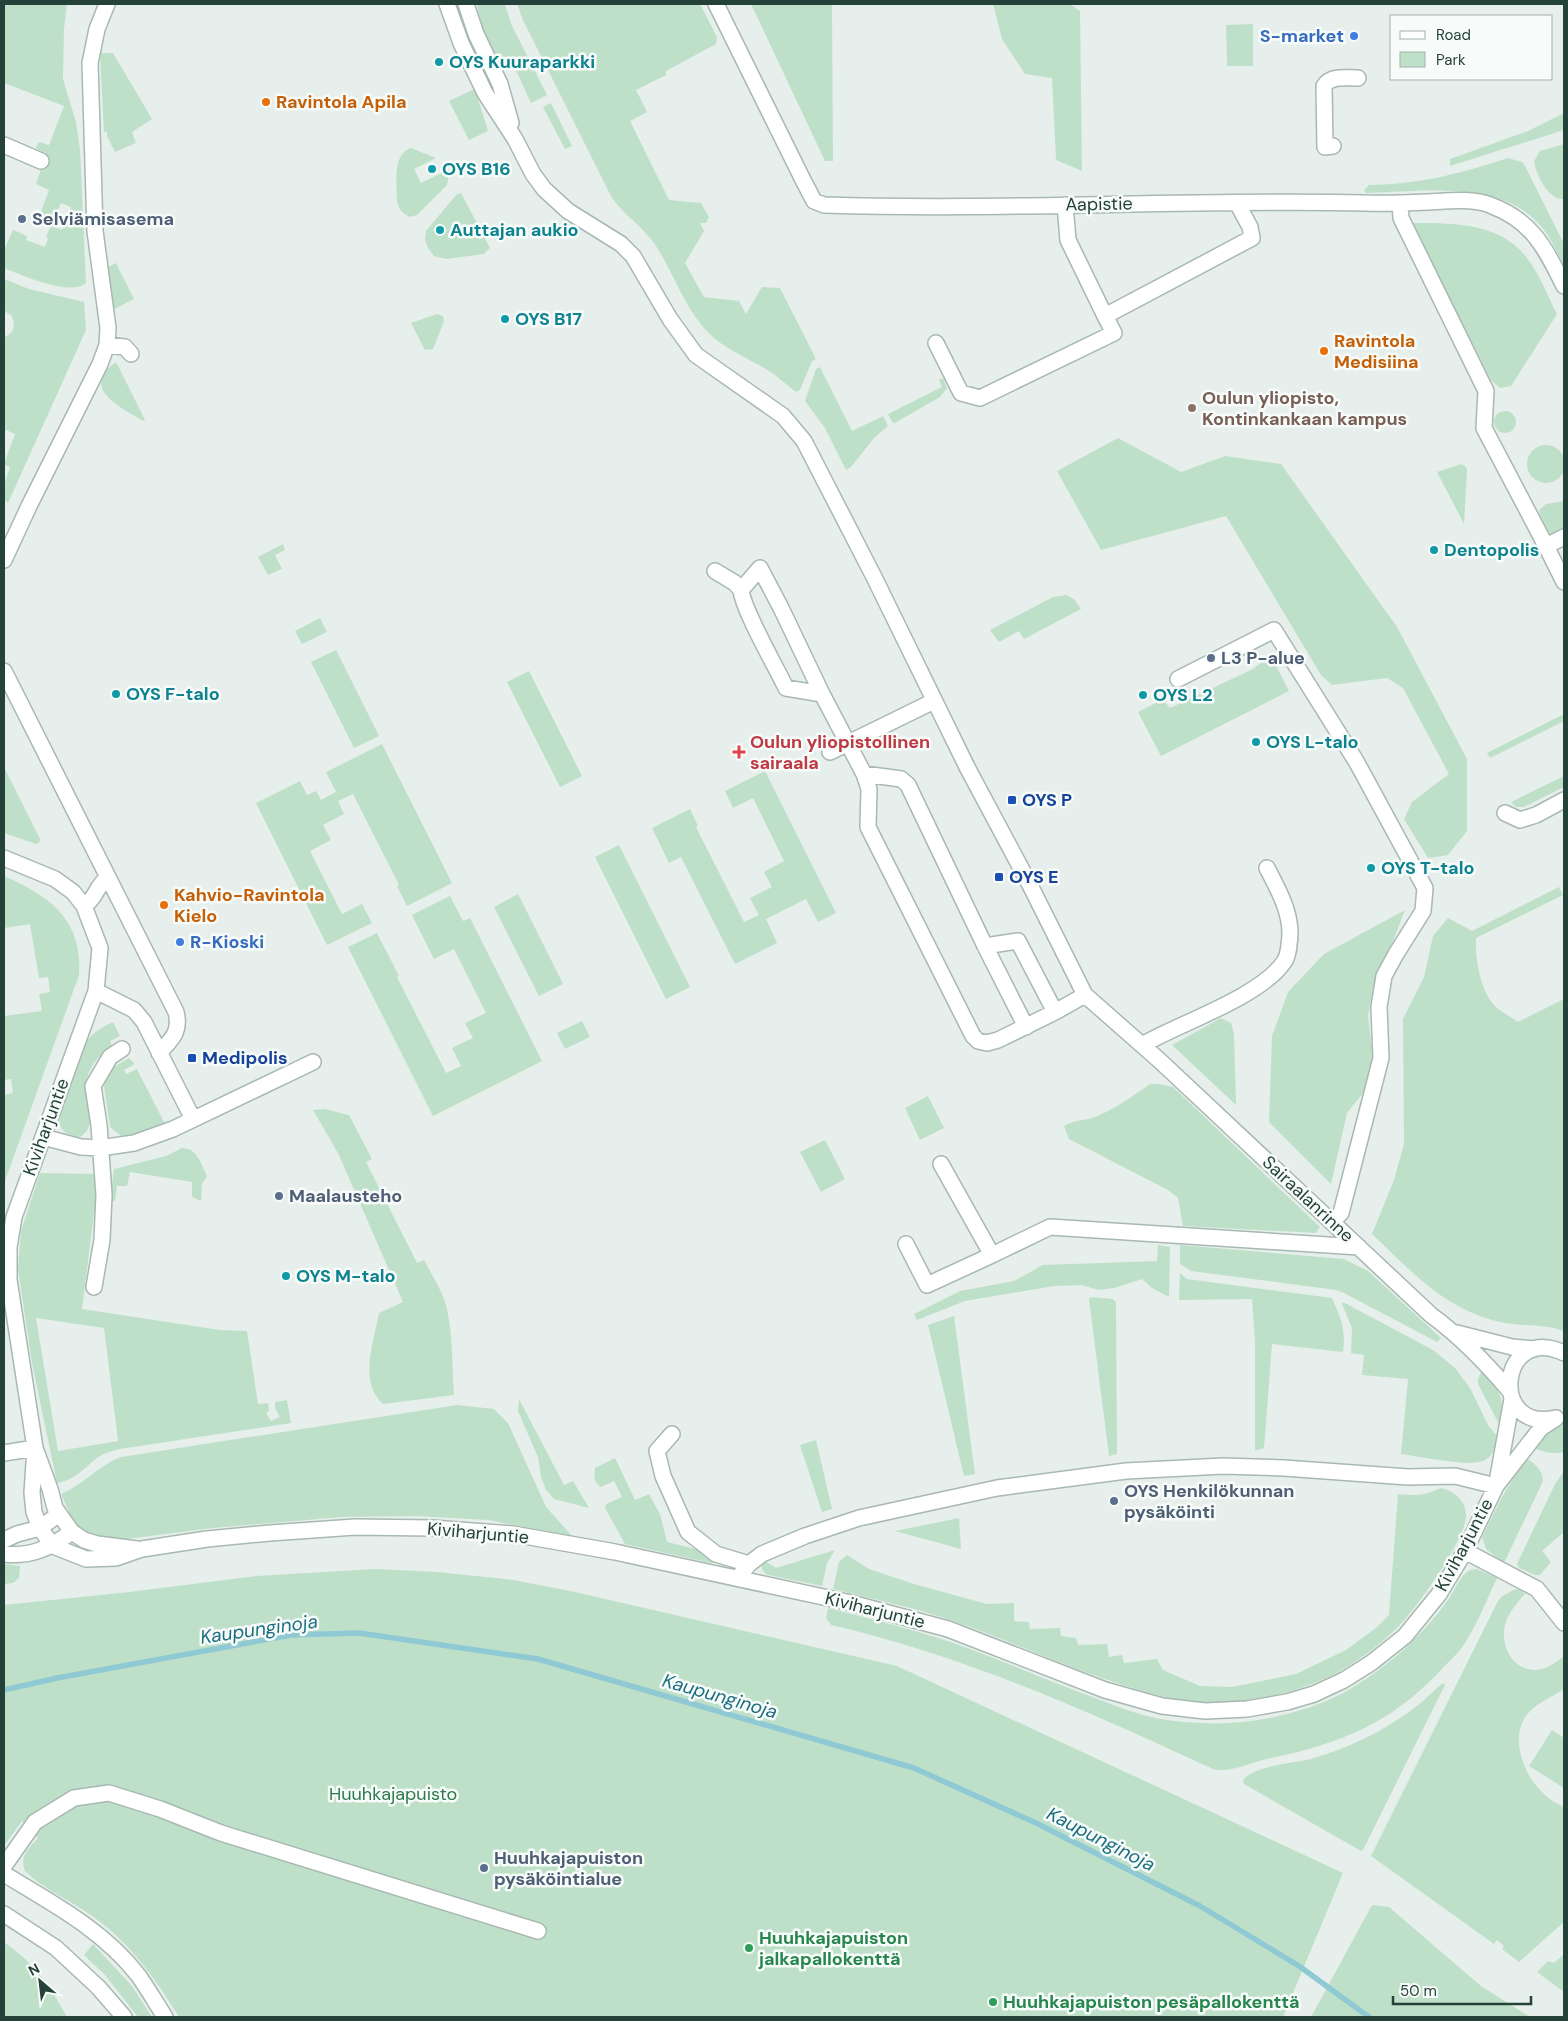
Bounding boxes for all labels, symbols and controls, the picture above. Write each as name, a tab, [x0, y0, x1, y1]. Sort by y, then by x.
legend	[1390, 15, 1553, 80]
place label: S-market	[1260, 24, 1344, 48]
text: Road	[1436, 25, 1471, 45]
marker: S-market	[1348, 30, 1360, 42]
place label: OYS Kuuraparkki	[449, 50, 595, 74]
text: Park	[1436, 50, 1466, 70]
marker: OYS Kuuraparkki	[433, 56, 445, 68]
place label: Ravintola Apila	[276, 90, 406, 114]
marker: Ravintola Apila	[260, 96, 272, 108]
place label: OYS B16	[442, 157, 511, 181]
marker: OYS B16	[426, 163, 438, 175]
street label: Aapistie	[1065, 191, 1133, 217]
place label: Selviämisasema	[32, 207, 174, 231]
marker: Selviämisasema	[16, 213, 28, 225]
place label: Auttajan aukio	[450, 218, 579, 242]
marker: Auttajan aukio	[434, 224, 446, 236]
place label: OYS B17	[515, 307, 582, 331]
marker: OYS B17	[499, 313, 511, 325]
place label: Ravintola Medisiina	[1334, 329, 1419, 374]
marker: Ravintola Medisiina	[1318, 345, 1330, 357]
place label: Oulun yliopisto, Kontinkankaan kampus	[1202, 386, 1407, 431]
marker: Oulun yliopisto, Kontinkankaan kampus	[1186, 402, 1198, 414]
place label: Dentopolis	[1444, 538, 1539, 562]
marker: Dentopolis	[1428, 544, 1440, 556]
place label: L3 P-alue	[1221, 646, 1305, 670]
marker: L3 P-alue	[1205, 652, 1217, 664]
place label: OYS F-talo	[126, 682, 220, 706]
place label: OYS L2	[1153, 683, 1213, 707]
marker: OYS F-talo	[110, 688, 122, 700]
marker: OYS L2	[1137, 689, 1149, 701]
place label: Oulun yliopistollinen sairaala	[750, 730, 930, 775]
place label: OYS L-talo	[1266, 730, 1359, 754]
marker: OYS L-talo	[1250, 736, 1262, 748]
marker: Oulun yliopistollinen sairaala	[732, 745, 746, 759]
place label: OYS P	[1022, 788, 1072, 812]
marker: OYS P	[1006, 794, 1018, 806]
place label: OYS T-talo	[1381, 856, 1474, 880]
marker: OYS T-talo	[1365, 862, 1377, 874]
place label: OYS E	[1009, 865, 1059, 889]
marker: OYS E	[993, 871, 1005, 883]
place label: Kahvio-Ravintola Kielo	[174, 883, 325, 928]
marker: Kahvio-Ravintola Kielo	[158, 899, 170, 911]
place label: R-Kioski	[190, 930, 264, 954]
marker: R-Kioski	[174, 936, 186, 948]
place label: Medipolis	[202, 1046, 288, 1070]
marker: Medipolis	[186, 1052, 198, 1064]
street label: Kiviharjuntie	[17, 1075, 75, 1179]
street label: Sairaalanrinne	[1257, 1150, 1359, 1248]
place label: Maalausteho	[289, 1184, 402, 1208]
marker: Maalausteho	[273, 1190, 285, 1202]
place label: OYS M-talo	[296, 1264, 396, 1288]
marker: OYS M-talo	[280, 1270, 292, 1282]
place label: OYS Henkilökunnan pysäköinti	[1124, 1479, 1294, 1524]
street label: Kiviharjuntie	[1429, 1494, 1499, 1596]
marker: OYS Henkilökunnan pysäköinti	[1108, 1495, 1120, 1507]
street label: Kiviharjuntie	[426, 1517, 530, 1549]
street label: Kiviharjuntie	[823, 1586, 927, 1634]
water label: Kaupunginoja	[199, 1608, 319, 1650]
water label: Kaupunginoja	[660, 1668, 780, 1724]
park label: Huuhkajapuisto	[329, 1782, 457, 1806]
water label: Kaupunginoja	[1043, 1801, 1159, 1877]
place label: Huuhkajapuiston pysäköintialue	[494, 1846, 643, 1891]
marker: Huuhkajapuiston pysäköintialue	[478, 1862, 490, 1874]
place label: Huuhkajapuiston jalkapallokenttä	[758, 1926, 908, 1971]
marker: Huuhkajapuiston jalkapallokenttä	[743, 1942, 755, 1954]
north arrow	[15, 1956, 65, 2006]
text: N	[25, 1959, 43, 1980]
scale bar	[1393, 1974, 1530, 2006]
text: 50 m	[1400, 1981, 1437, 2001]
place label: Huuhkajapuiston pesäpallokenttä	[1003, 1990, 1300, 2014]
marker: Huuhkajapuiston pesäpallokenttä	[987, 1996, 999, 2008]

